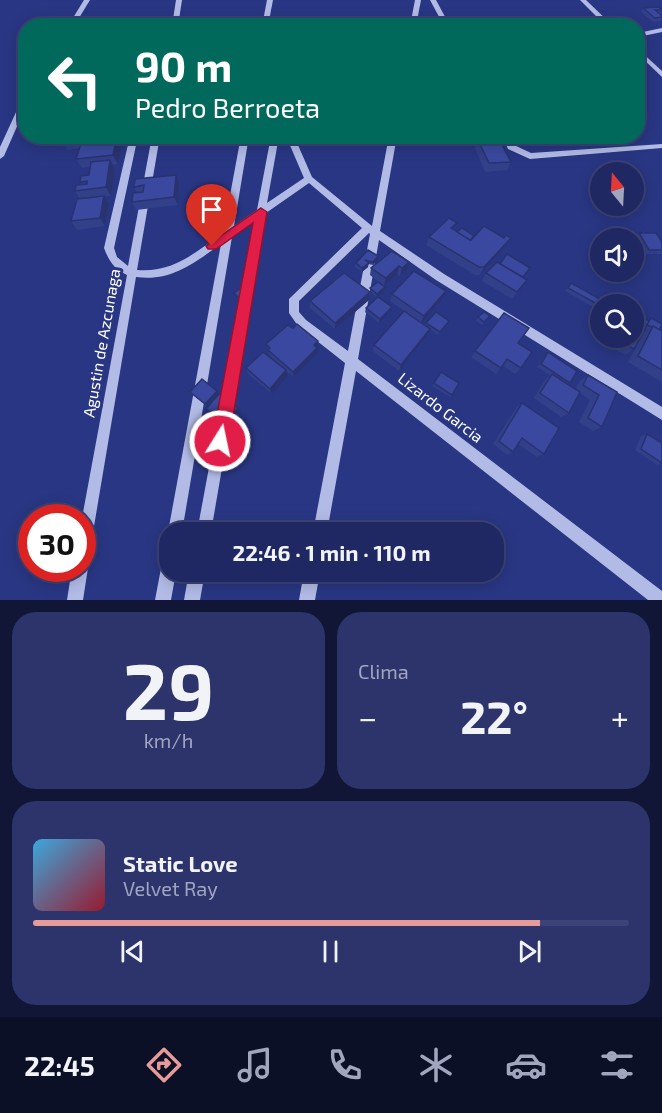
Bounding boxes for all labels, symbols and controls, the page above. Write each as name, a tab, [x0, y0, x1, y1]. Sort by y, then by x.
text: 90 m	[135, 40, 232, 90]
icon: left	[36, 42, 114, 120]
text: Pedro Berroeta	[135, 91, 320, 123]
north arrow	[590, 162, 644, 216]
map controls	[590, 162, 644, 348]
pin	[186, 184, 237, 246]
icon: arrive	[195, 193, 228, 226]
button: sound	[590, 228, 644, 282]
street label: Agustin de Azcunaga	[79, 267, 123, 419]
button: search	[590, 294, 644, 348]
street label: Lizardo Garcia	[395, 368, 487, 446]
position arrow	[188, 409, 252, 473]
speed limit sign: 30	[18, 504, 96, 582]
text: 22:46 · 1 min · 110 m	[232, 539, 431, 565]
text: 29	[123, 642, 214, 736]
text: Clima	[358, 659, 409, 683]
text: 22°	[460, 689, 528, 743]
text: −	[358, 697, 377, 737]
text: +	[611, 697, 629, 737]
text: km/h	[144, 728, 193, 752]
text: Static Love	[123, 850, 238, 876]
text: Velvet Ray	[123, 876, 218, 900]
icon: previous	[116, 935, 149, 968]
icon: pause	[314, 935, 347, 968]
icon: next	[513, 935, 546, 968]
icon: directions	[143, 1044, 185, 1086]
icon: music	[234, 1044, 276, 1086]
icon: phone	[324, 1044, 366, 1086]
icon: climate	[415, 1044, 457, 1086]
icon: car	[505, 1044, 547, 1086]
icon: filters	[596, 1044, 638, 1086]
text: 22:45	[24, 1049, 95, 1081]

